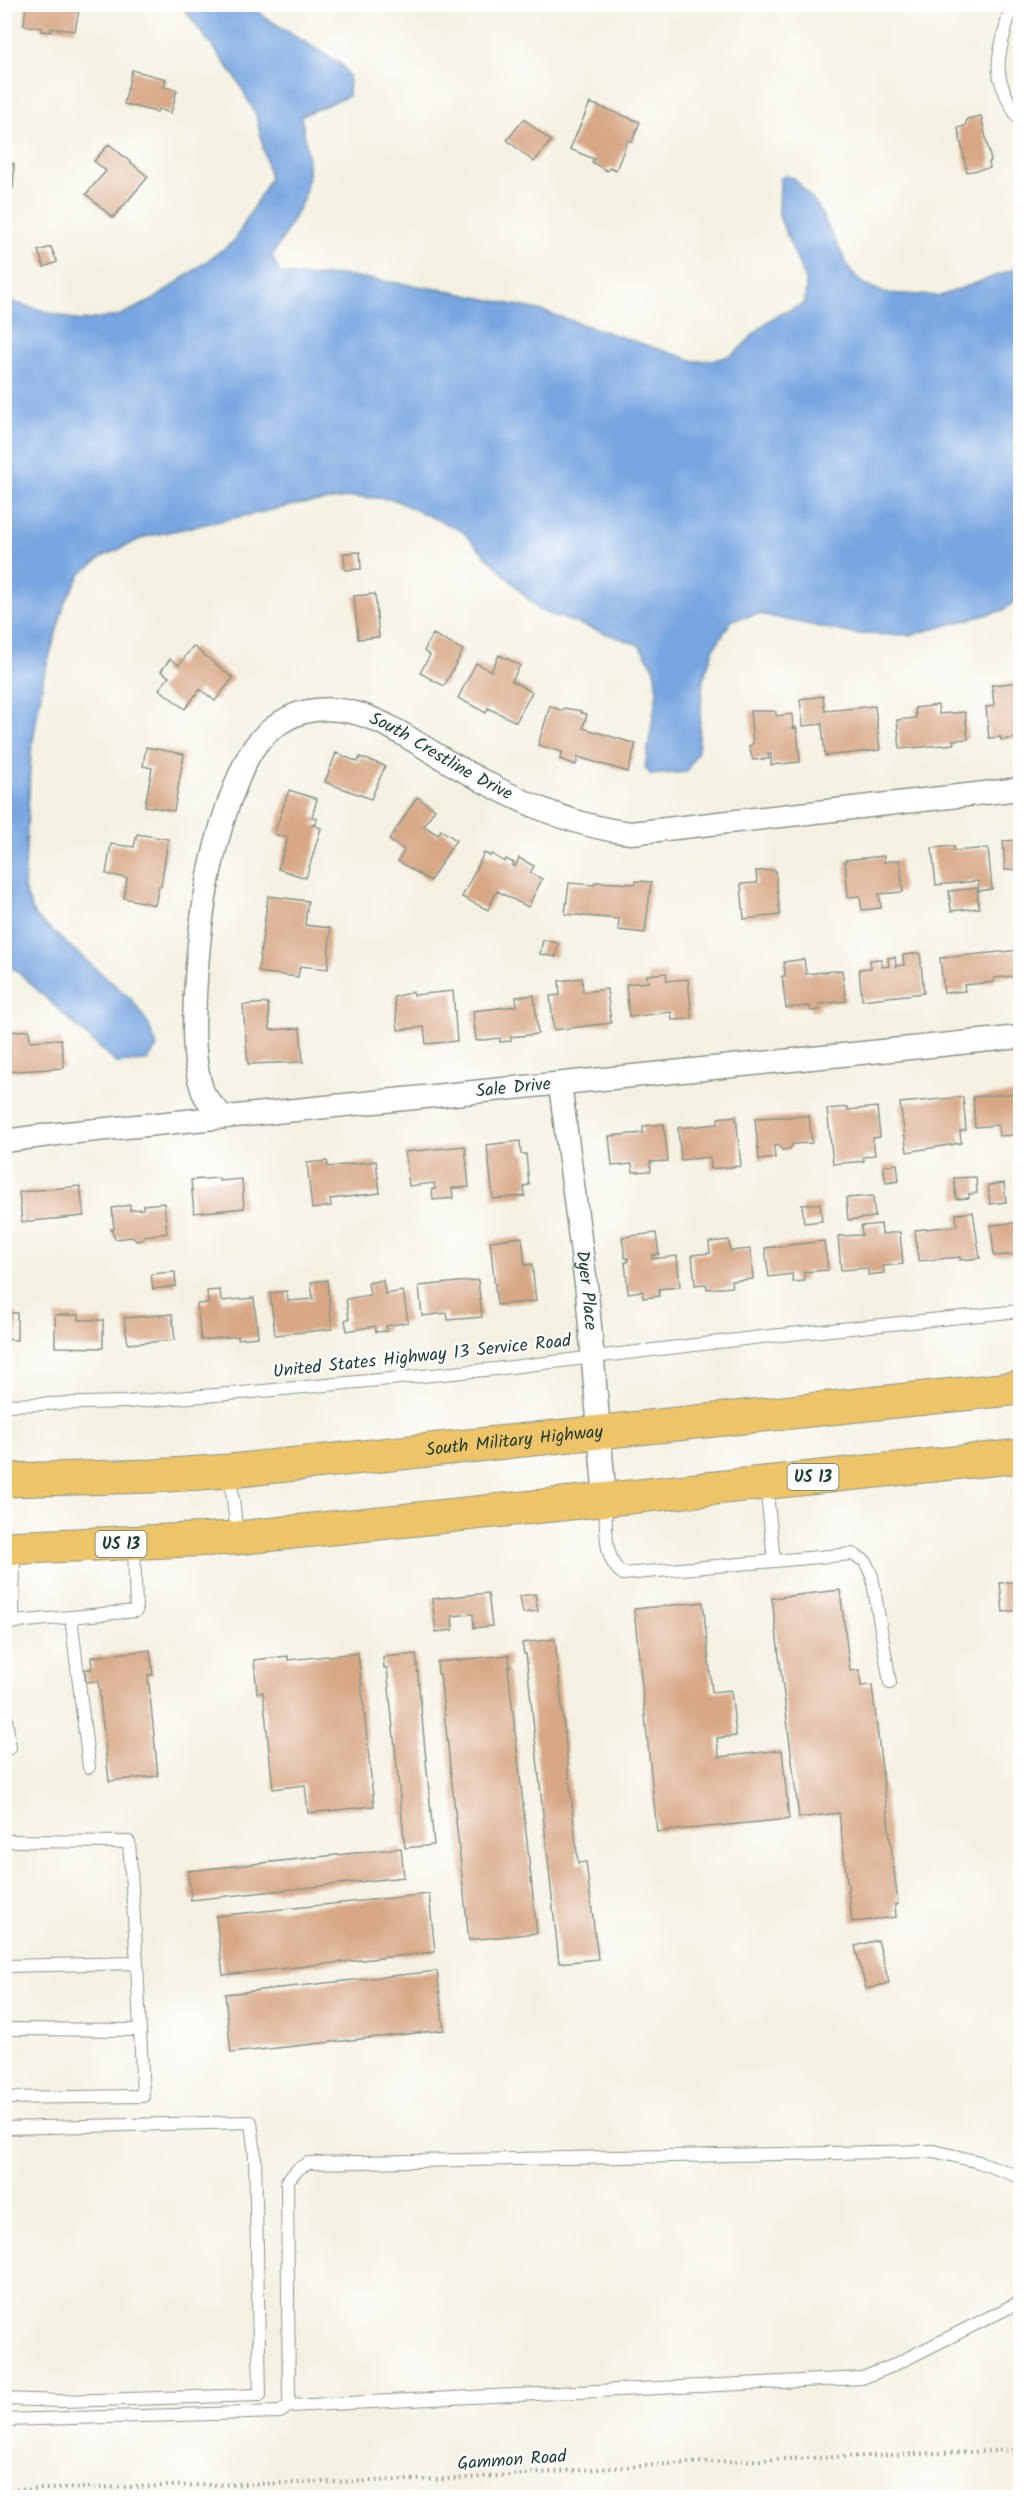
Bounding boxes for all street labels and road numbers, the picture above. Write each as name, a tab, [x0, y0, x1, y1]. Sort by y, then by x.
street label: South Crestline Drive	[365, 704, 518, 809]
street label: Sale Drive	[474, 1070, 552, 1106]
street label: Dyer Place	[567, 1249, 605, 1331]
street label: United States Highway 13 Service Road	[271, 1327, 574, 1387]
street label: South Military Highway	[424, 1417, 605, 1465]
road number: US 13	[788, 1464, 838, 1490]
road number: US 13	[96, 1531, 146, 1557]
street label: Gammon Road	[457, 2443, 568, 2479]

